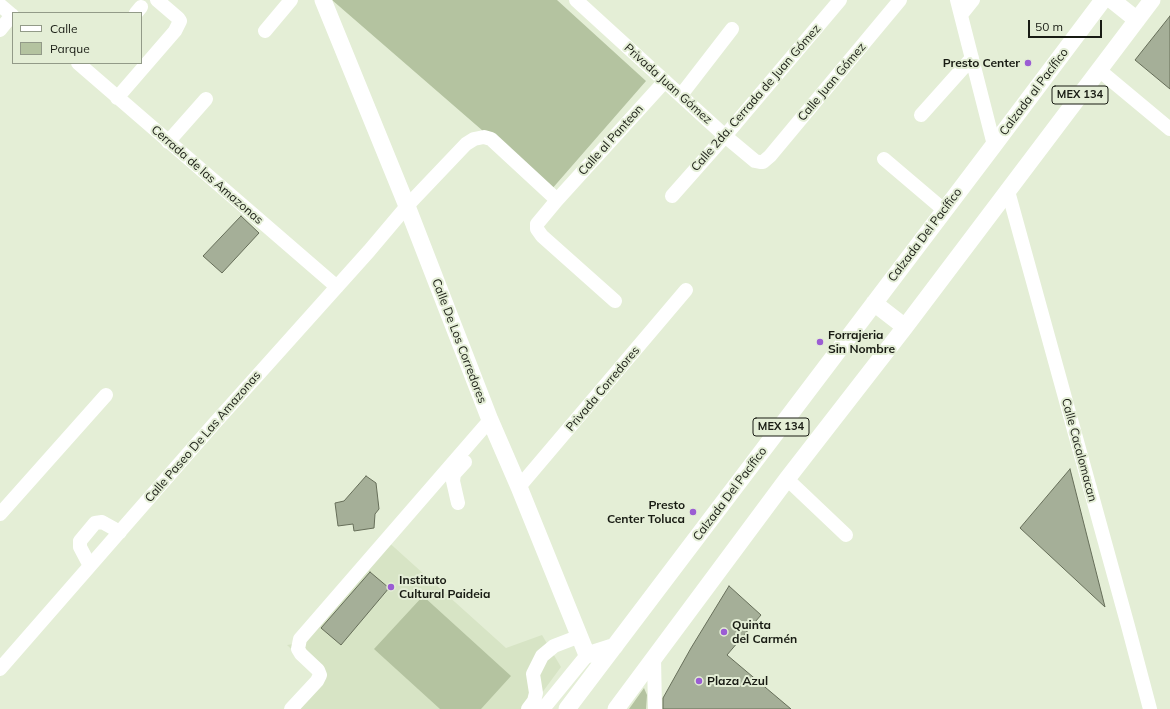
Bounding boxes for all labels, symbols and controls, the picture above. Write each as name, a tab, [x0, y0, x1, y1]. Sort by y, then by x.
legend	[12, 12, 142, 64]
scale bar	[1030, 12, 1104, 38]
text: 50 m	[1035, 19, 1063, 34]
text: Calle	[50, 21, 77, 36]
street label: Calle 2da. Cerrada de Juan Gómez	[688, 22, 824, 174]
street label: Calle Juan Gómez	[795, 40, 869, 124]
text: Parque	[50, 41, 90, 56]
street label: Privada Juan Gómez	[621, 41, 715, 127]
street label: Calzada al Pacífico	[997, 46, 1071, 138]
place label: Presto Center	[943, 56, 1020, 70]
marker: Presto Center	[1023, 58, 1033, 68]
road number: MEX 134	[1052, 86, 1108, 104]
street label: Calle al Panteon	[576, 102, 646, 178]
street label: Cerrada de las Amazonas	[148, 123, 266, 227]
street label: Calzada Del Pacífico	[885, 185, 965, 285]
street label: Calle De Los Corredores	[429, 277, 489, 405]
place label: Forrajeria Sin Nombre	[828, 328, 895, 356]
marker: Forrajeria Sin Nombre	[815, 337, 825, 347]
street label: Privada Corredores	[563, 344, 643, 434]
street label: Calle Paseo De Las Amazonas	[142, 369, 264, 505]
street label: Calle Cacalomacan	[1058, 397, 1100, 503]
road number: MEX 134	[753, 418, 809, 436]
street label: Calzada Del Pacífico	[690, 444, 770, 544]
place label: Presto Center Toluca	[607, 498, 685, 526]
marker: Presto Center Toluca	[688, 507, 698, 517]
place label: Instituto Cultural Paideia	[399, 573, 490, 601]
marker: Instituto Cultural Paideia	[386, 582, 396, 592]
place label: Quinta del Carmén	[732, 618, 797, 646]
marker: Quinta del Carmén	[719, 627, 729, 637]
place label: Plaza Azul	[707, 674, 768, 688]
marker: Plaza Azul	[694, 676, 704, 686]

